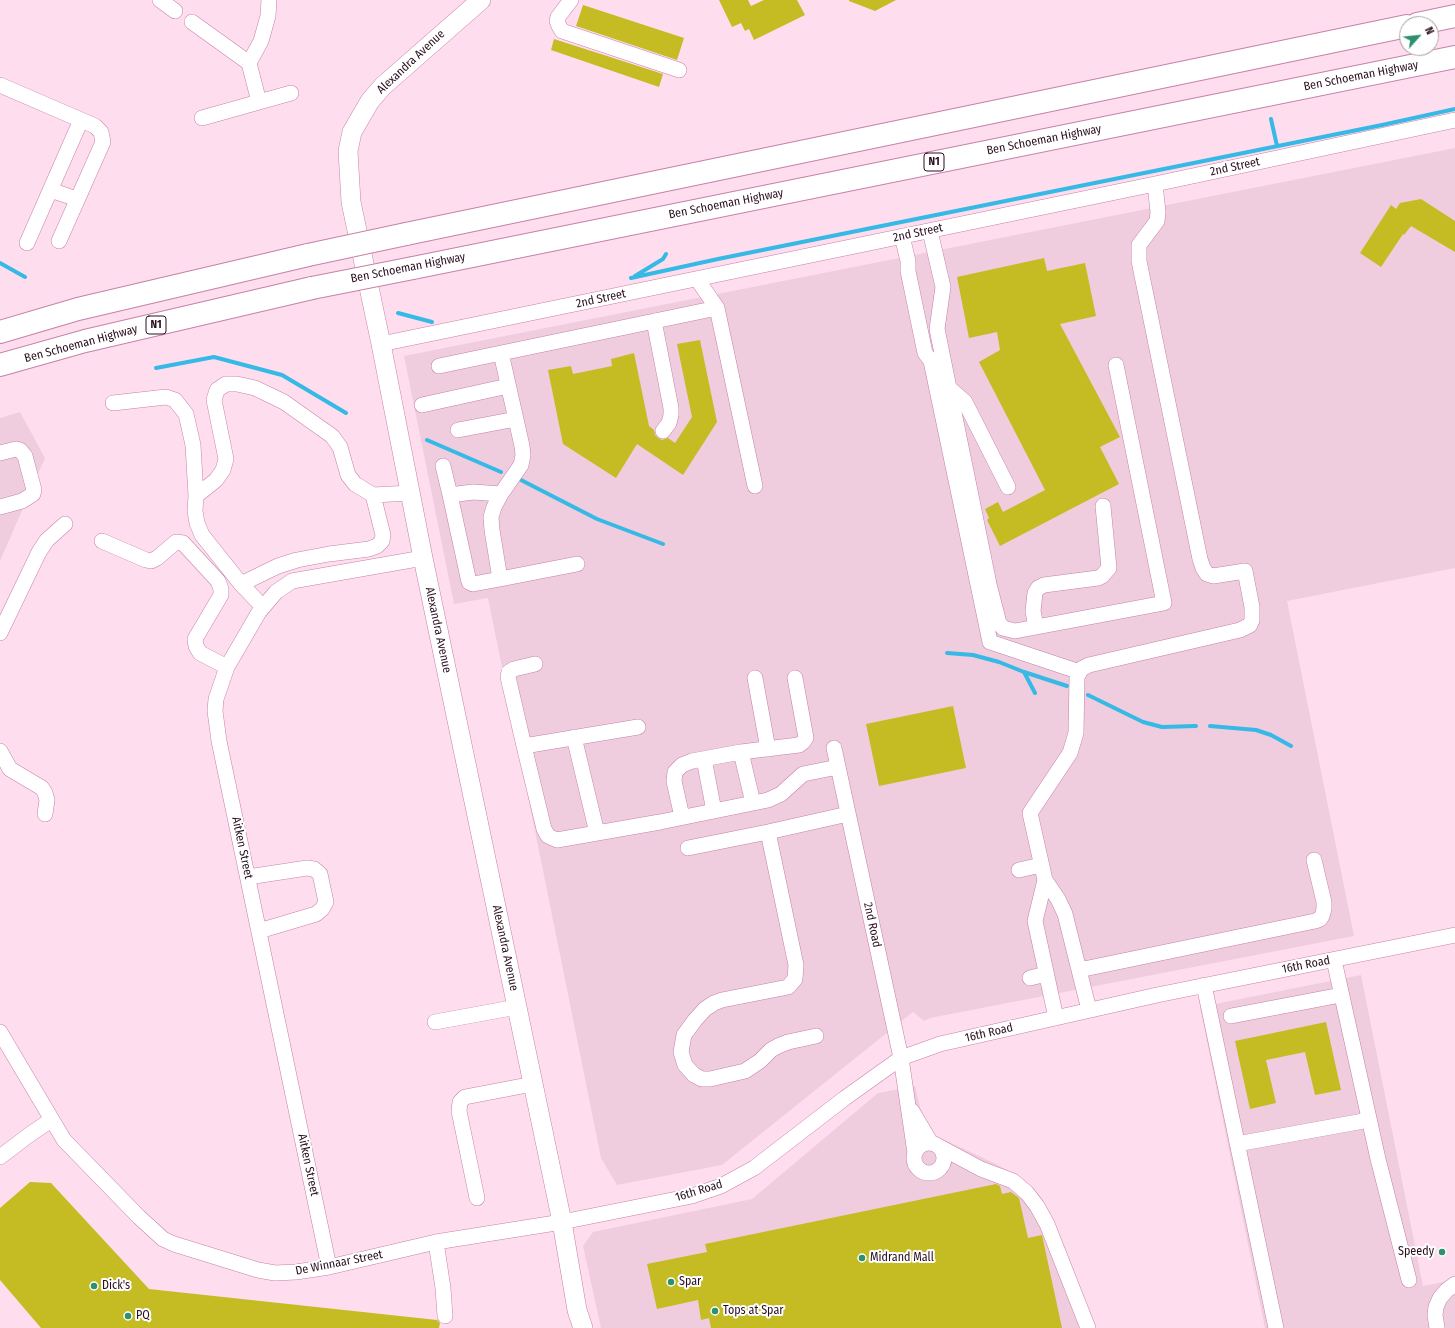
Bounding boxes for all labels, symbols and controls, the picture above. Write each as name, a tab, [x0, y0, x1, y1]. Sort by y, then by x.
north arrow	[1399, 16, 1439, 56]
text: N	[1422, 25, 1437, 37]
street label: Alexandra Avenue	[374, 27, 448, 97]
street label: Ben Schoeman Highway	[1302, 58, 1420, 94]
street label: Ben Schoeman Highway	[985, 122, 1103, 158]
road number: N1	[924, 153, 944, 171]
street label: 2nd Street	[1209, 155, 1261, 179]
street label: Ben Schoeman Highway	[667, 186, 785, 222]
street label: 2nd Street	[892, 221, 944, 245]
street label: Ben Schoeman Highway	[349, 250, 467, 286]
street label: 2nd Street	[575, 287, 627, 311]
road number: N1	[146, 316, 166, 334]
street label: Ben Schoeman Highway	[23, 322, 139, 366]
street label: Alexandra Avenue	[422, 586, 454, 674]
street label: Aitken Street	[228, 816, 256, 880]
street label: 2nd Road	[860, 901, 884, 949]
street label: Alexandra Avenue	[489, 904, 521, 992]
street label: 16th Road	[1281, 953, 1331, 977]
street label: 16th Road	[964, 1021, 1014, 1045]
street label: Aitken Street	[294, 1133, 322, 1197]
street label: 16th Road	[674, 1177, 724, 1205]
place label: Speedy	[1398, 1245, 1434, 1259]
street label: De Winnaar Street	[294, 1247, 384, 1279]
marker: Speedy	[1437, 1247, 1447, 1257]
place label: Midrand Mall	[870, 1251, 934, 1265]
marker: Midrand Mall	[857, 1253, 867, 1263]
place label: Spar	[679, 1275, 701, 1289]
marker: Spar	[666, 1277, 676, 1287]
place label: Dick's	[102, 1279, 130, 1293]
marker: Dick's	[89, 1281, 99, 1291]
place label: Tops at Spar	[723, 1304, 783, 1318]
marker: Tops at Spar	[710, 1306, 720, 1316]
place label: PQ	[136, 1309, 150, 1323]
marker: PQ	[123, 1311, 133, 1321]

